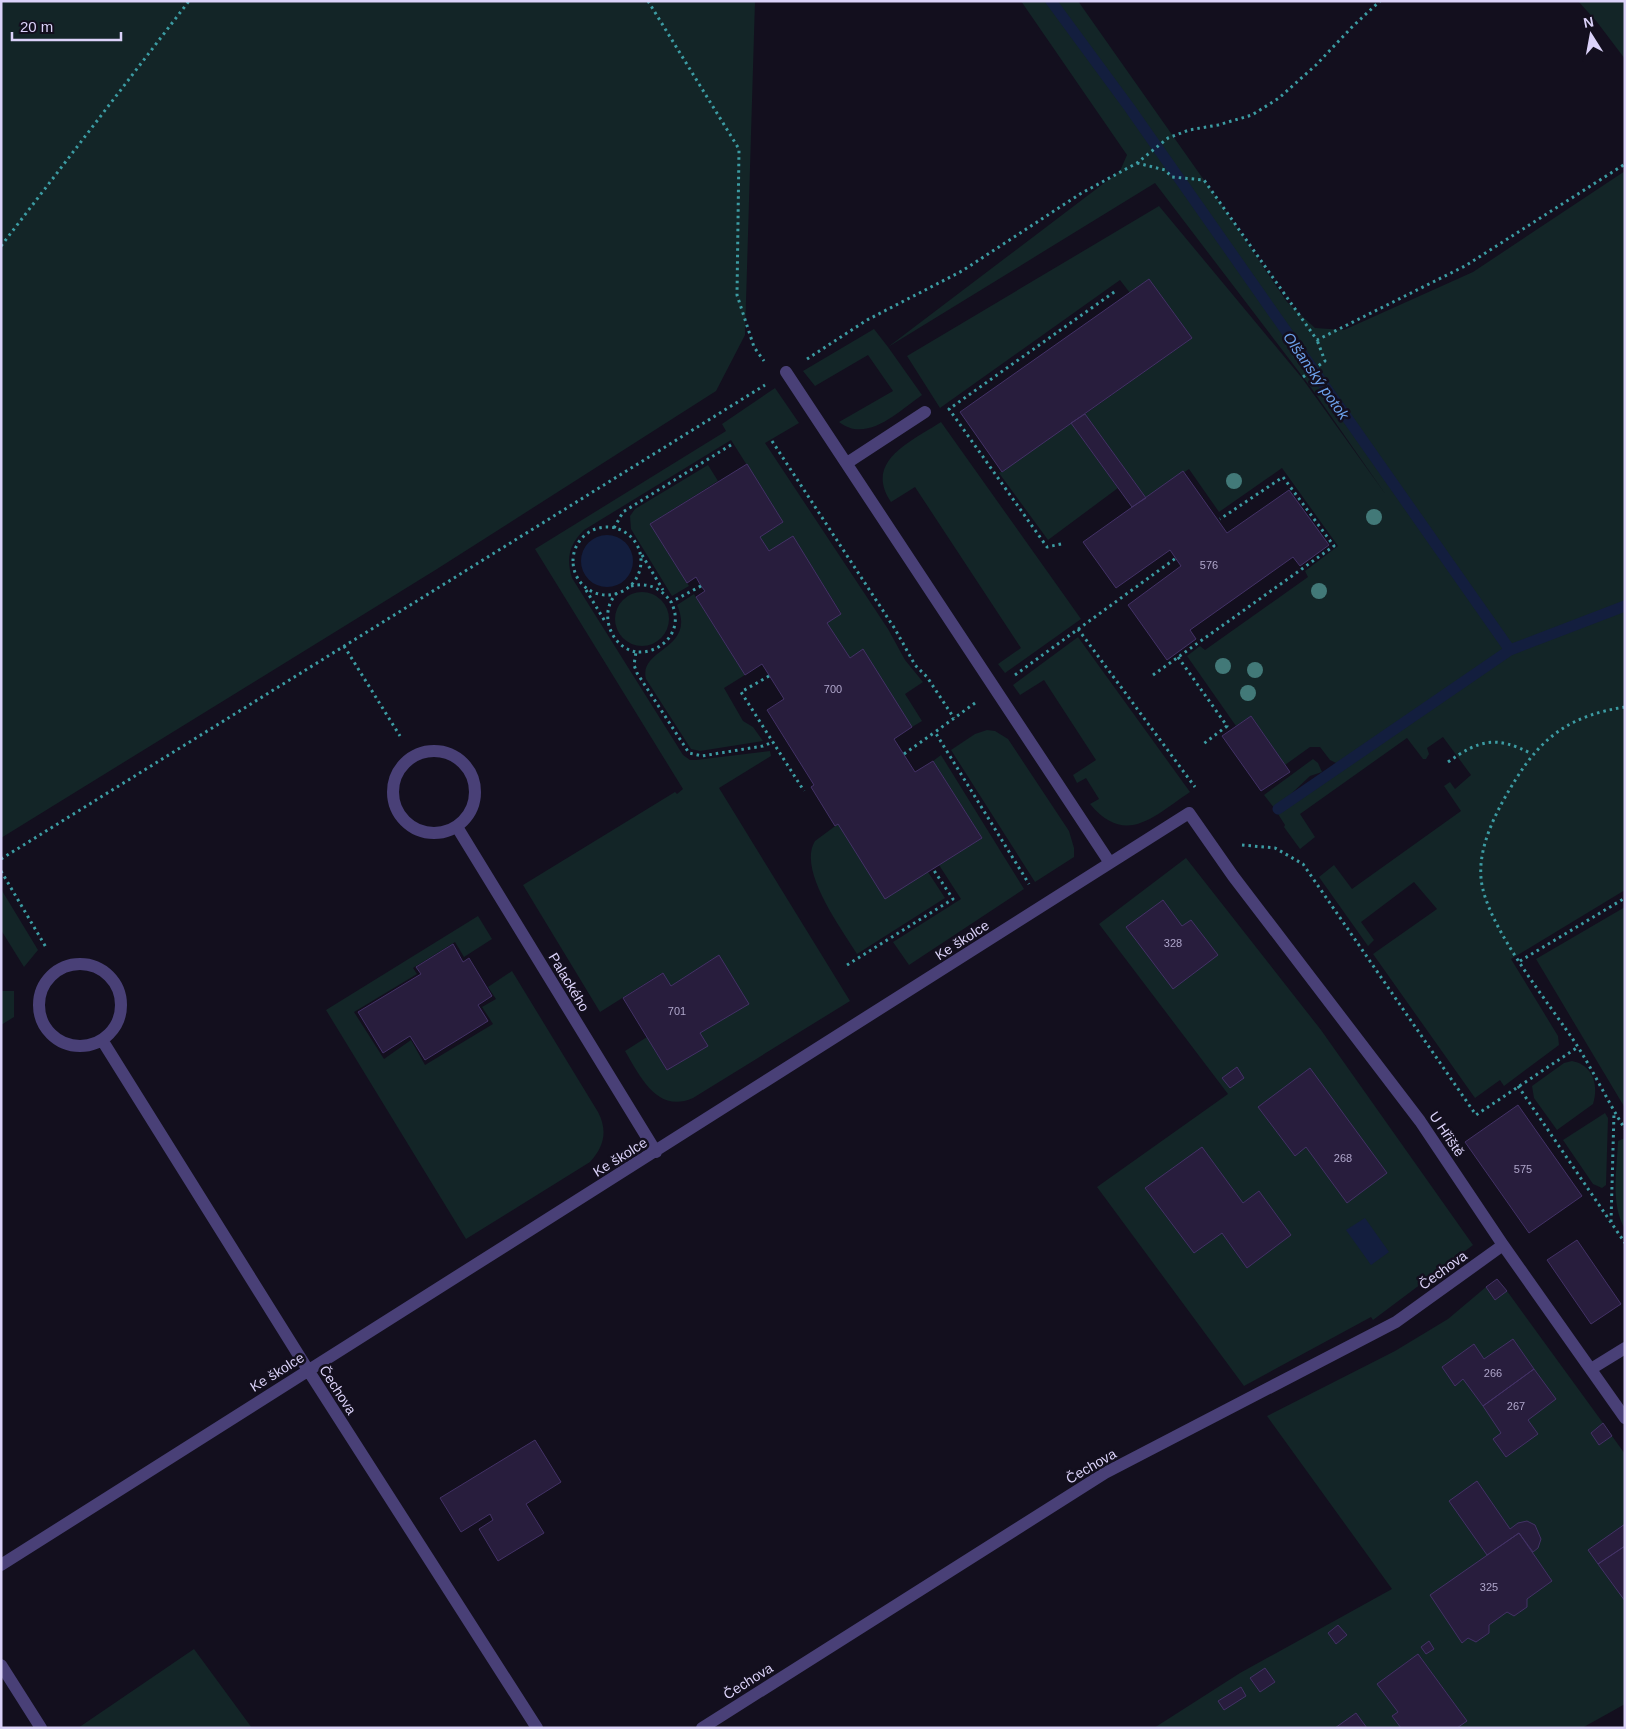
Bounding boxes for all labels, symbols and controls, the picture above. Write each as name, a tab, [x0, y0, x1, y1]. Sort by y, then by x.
scale bar	[12, 10, 121, 42]
north arrow	[1566, 10, 1616, 60]
text: N	[1582, 13, 1595, 31]
text: 20 m	[20, 18, 53, 35]
water label: Olšanský potok	[1280, 329, 1354, 424]
house number: 576	[1200, 559, 1218, 571]
house number: 700	[824, 683, 842, 695]
street label: Ke školce	[932, 917, 992, 963]
house number: 328	[1164, 937, 1182, 949]
street label: Palackého	[545, 950, 593, 1014]
house number: 701	[668, 1005, 686, 1017]
street label: U Hřiště	[1426, 1109, 1468, 1160]
street label: Ke školce	[590, 1134, 650, 1180]
house number: 268	[1334, 1152, 1352, 1164]
house number: 575	[1514, 1163, 1532, 1175]
street label: Čechova	[1416, 1247, 1470, 1293]
street label: Ke školce	[247, 1349, 307, 1395]
street label: Čechova	[316, 1362, 360, 1418]
house number: 266	[1484, 1367, 1502, 1379]
house number: 267	[1507, 1400, 1525, 1412]
street label: Čechova	[1063, 1445, 1119, 1487]
house number: 325	[1480, 1581, 1498, 1593]
street label: Čechova	[720, 1659, 776, 1702]

